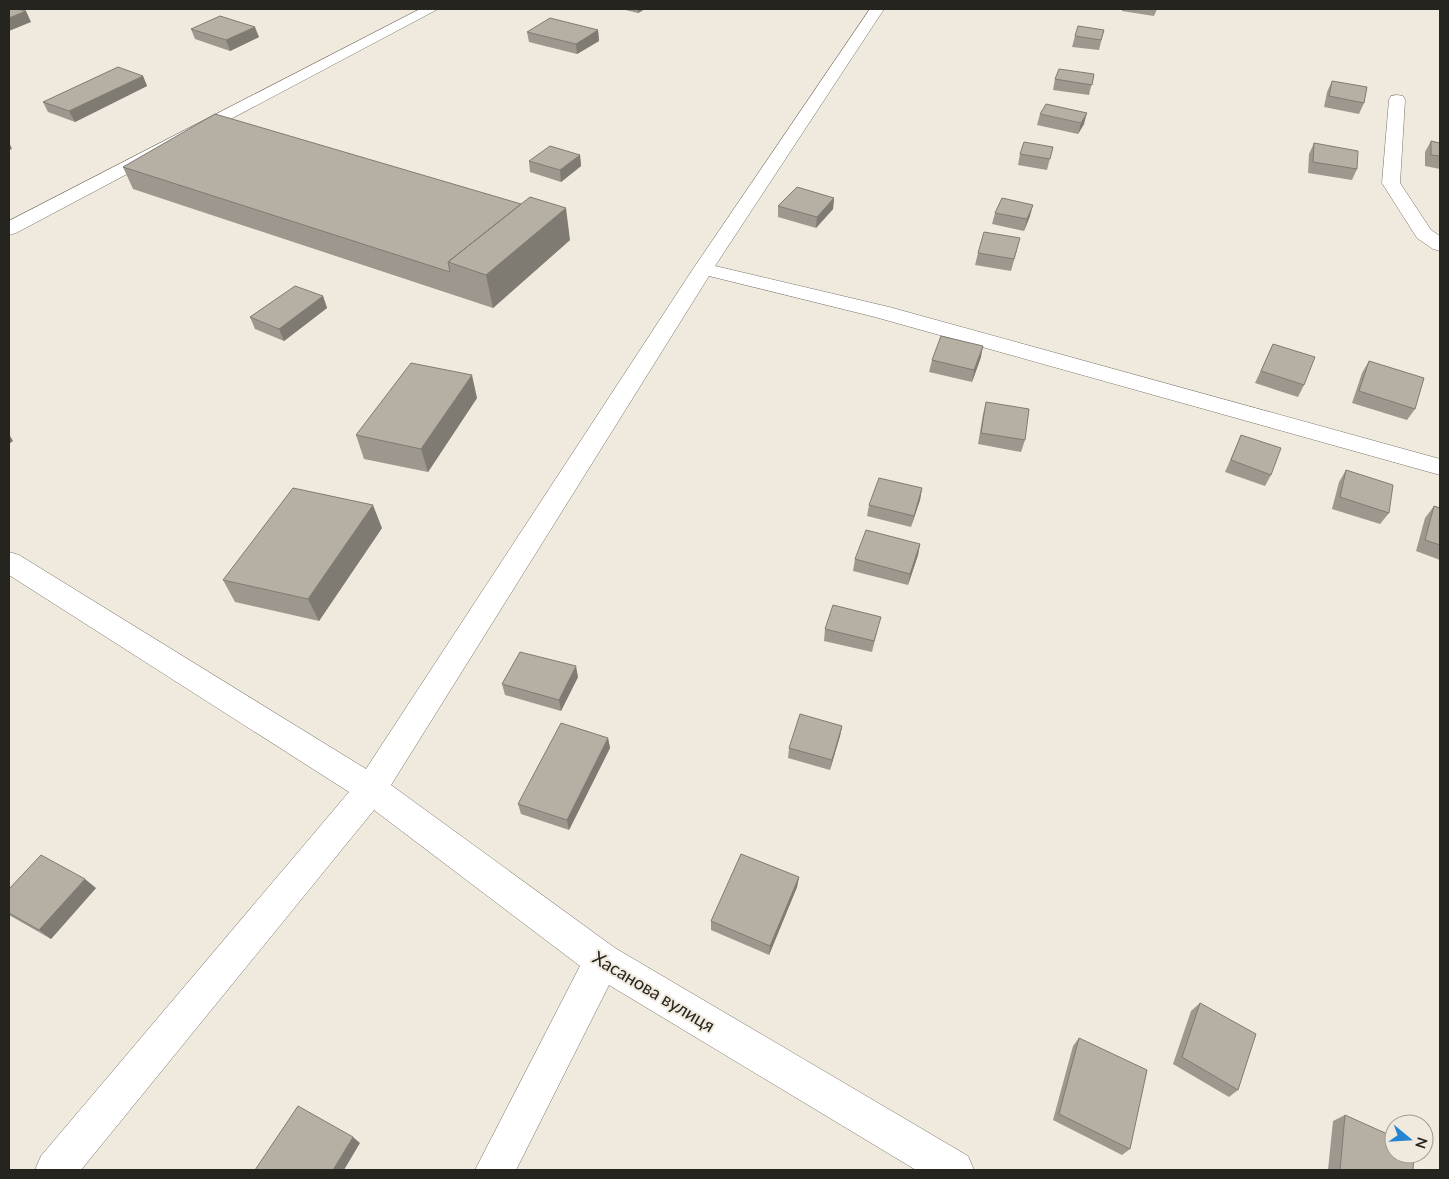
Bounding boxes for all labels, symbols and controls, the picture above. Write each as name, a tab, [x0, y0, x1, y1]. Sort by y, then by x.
street label: Хасанова вулиця	[589, 946, 719, 1036]
north arrow	[1384, 1114, 1434, 1164]
text: N	[1412, 1135, 1432, 1151]

